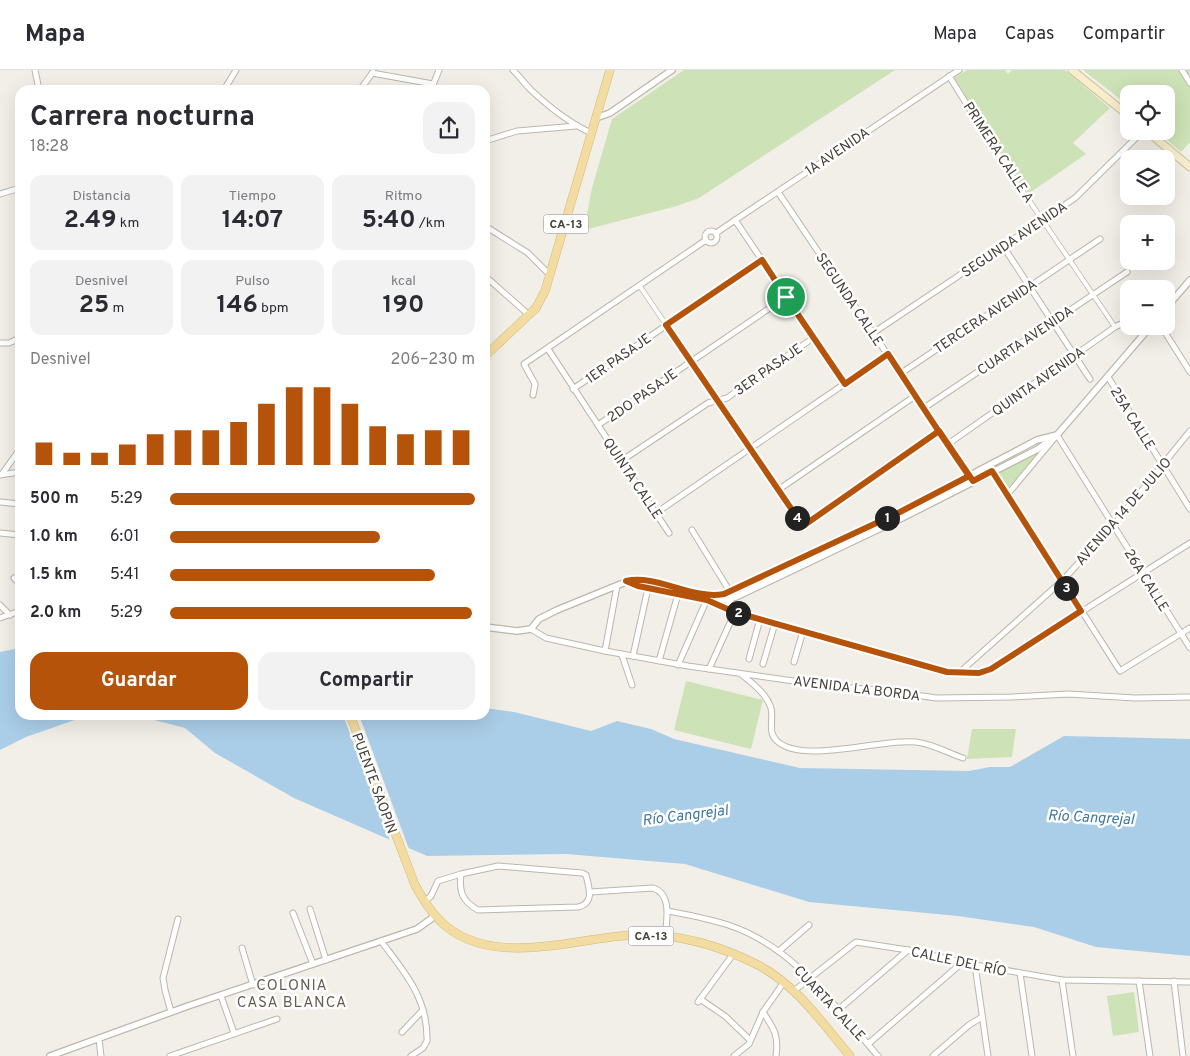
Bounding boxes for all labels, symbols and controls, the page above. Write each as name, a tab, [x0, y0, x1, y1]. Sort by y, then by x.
text: Mapa	[25, 20, 85, 50]
text: Mapa	[933, 23, 977, 46]
text: Capas	[1005, 23, 1054, 46]
text: Compartir	[1082, 23, 1165, 46]
map controls	[1120, 85, 1175, 335]
button: locate	[1120, 85, 1175, 140]
street label: PRIMERA CALLE A	[959, 99, 1037, 207]
text: Carrera nocturna	[30, 100, 255, 136]
button: share	[423, 102, 475, 154]
street label: 1A AVENIDA	[802, 124, 873, 180]
text: 18:28	[30, 137, 69, 157]
button: layers	[1120, 150, 1175, 205]
text: Distancia	[72, 188, 131, 205]
text: Tiempo	[229, 188, 276, 205]
text: Ritmo	[385, 188, 422, 205]
street label: SEGUNDA AVENIDA	[959, 199, 1071, 282]
text: 2.49	[64, 205, 117, 237]
text: 14:07	[222, 205, 283, 237]
text: 5:40	[362, 205, 416, 237]
road number: CA-13	[544, 214, 588, 234]
text: km	[117, 215, 139, 232]
text: /km	[416, 215, 445, 232]
button: +	[1120, 215, 1175, 270]
street label: SEGUNDA CALLE	[811, 250, 886, 350]
text: Desnivel	[75, 273, 128, 290]
text: Pulso	[235, 273, 270, 290]
text: kcal	[391, 273, 416, 290]
pin	[765, 276, 807, 318]
street label: TERCERA AVENIDA	[931, 276, 1041, 358]
button: −	[1120, 280, 1175, 335]
icon: arrive	[772, 283, 800, 311]
text: 25	[79, 290, 109, 322]
text: 146	[216, 290, 258, 322]
text: 190	[383, 290, 424, 322]
text: m	[109, 300, 124, 317]
text: bpm	[258, 300, 289, 317]
street label: CUARTA AVENIDA	[975, 303, 1077, 380]
street label: 1ER PASAJE	[583, 330, 655, 388]
street label: 3ER PASAJE	[731, 340, 806, 400]
street label: QUINTA AVENIDA	[989, 344, 1089, 421]
text: Desnivel	[30, 350, 91, 370]
text: 206–230 m	[390, 350, 475, 370]
street label: 2DO PASAJE	[604, 366, 681, 427]
street label: 25A CALLE	[1106, 384, 1158, 454]
street label: QUINTA CALLE	[598, 435, 665, 523]
street label: AVENIDA 14 DE JULIO	[1073, 454, 1176, 569]
text: 500 m	[30, 489, 79, 509]
text: 5:29	[110, 489, 143, 509]
pin: 4	[784, 506, 810, 530]
pin: 1	[874, 506, 900, 530]
text: 4	[793, 510, 802, 527]
text: 1	[885, 510, 890, 527]
text: 1.0 km	[30, 527, 78, 547]
text: 6:01	[110, 527, 139, 547]
street label: 26A CALLE	[1120, 546, 1172, 615]
text: 1.5 km	[30, 565, 77, 585]
text: 5:41	[110, 565, 139, 585]
pin: 3	[1054, 576, 1078, 600]
text: 3	[1062, 580, 1071, 597]
pin: 2	[726, 600, 750, 626]
text: 2.0 km	[30, 603, 81, 623]
text: 5:29	[110, 603, 143, 623]
text: 2	[734, 605, 743, 622]
button: Guardar	[30, 652, 248, 710]
button: Compartir	[258, 652, 475, 710]
street label: AVENIDA LA BORDA	[792, 673, 921, 706]
street label: PUENTE SAOPIN	[347, 731, 400, 836]
water label: Río Cangrejal	[641, 802, 730, 831]
water label: Río Cangrejal	[1047, 807, 1136, 830]
road number: CA-13	[628, 926, 674, 946]
street label: CALLE DEL RÍO	[909, 943, 1008, 981]
street label: CUARTA CALLE	[790, 963, 868, 1045]
district label: COLONIA CASA BLANCA	[237, 977, 347, 1013]

